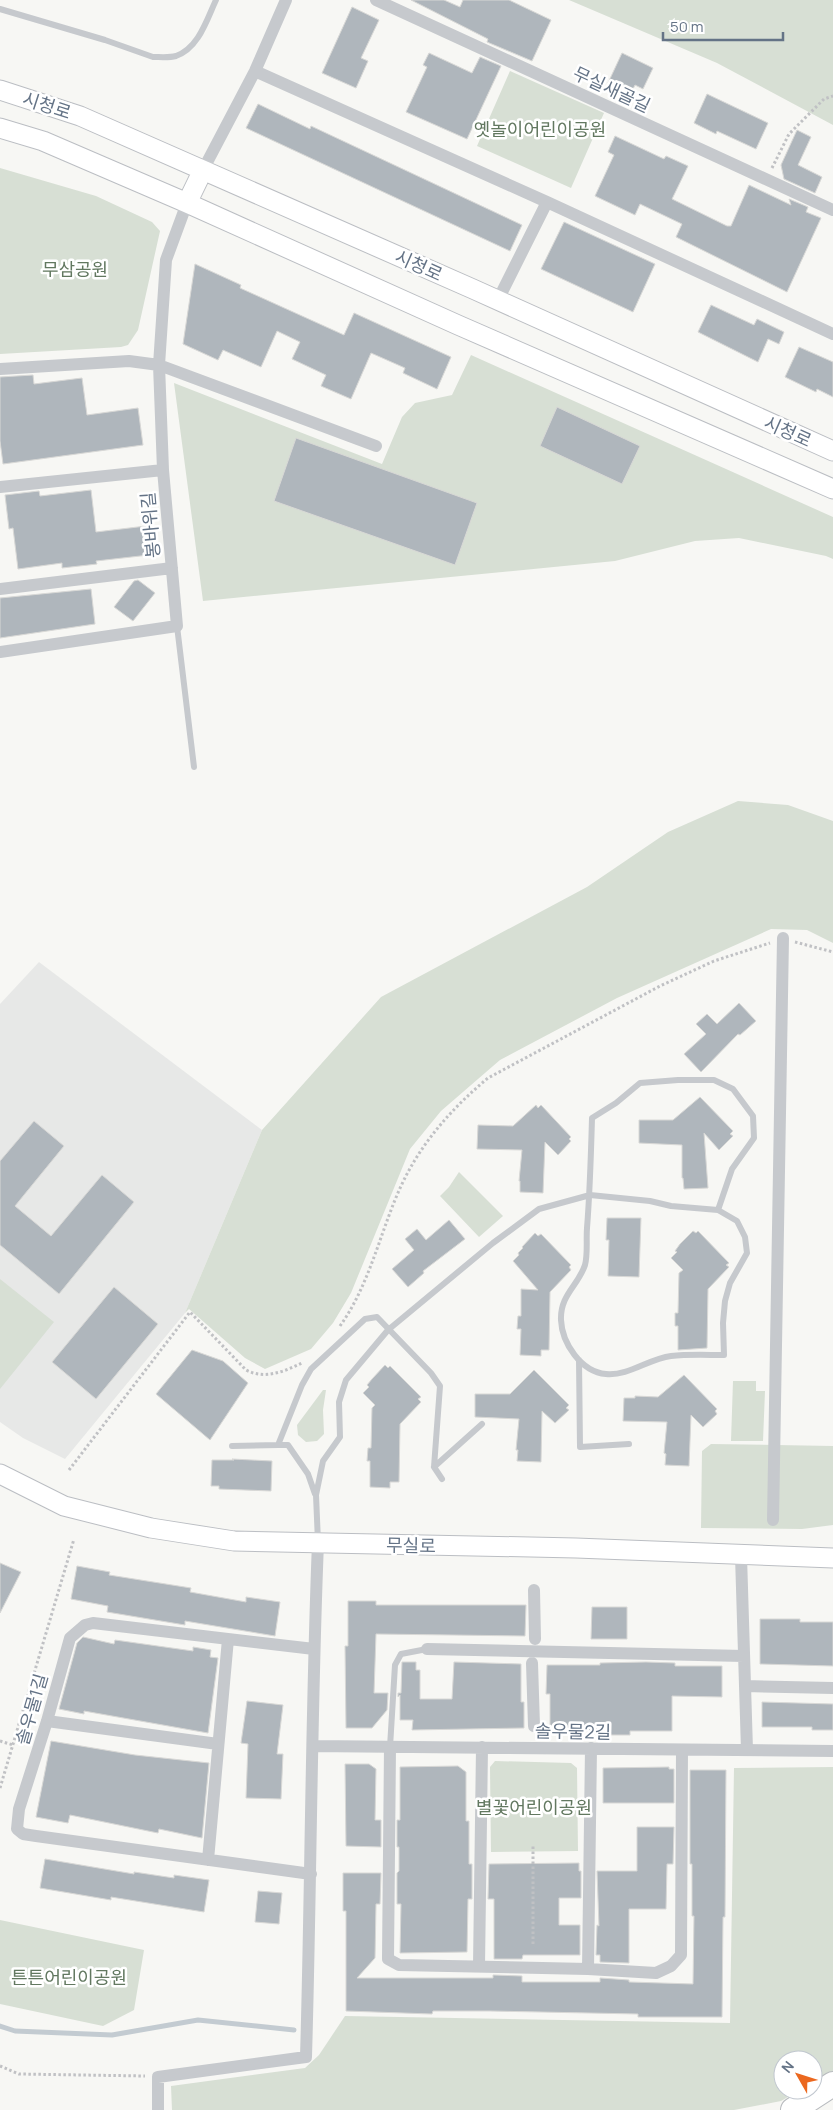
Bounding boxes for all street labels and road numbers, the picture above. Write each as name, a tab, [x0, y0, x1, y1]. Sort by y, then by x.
street label: 무실새골길	[569, 61, 655, 117]
street label: 시청로	[20, 86, 74, 124]
street label: 시청로	[391, 244, 447, 286]
street label: 시청로	[760, 410, 816, 452]
street label: 봉바위길	[135, 491, 165, 559]
street label: 무실로	[386, 1533, 436, 1557]
street label: 솔우물1길	[9, 1670, 53, 1748]
street label: 솔우물2길	[535, 1718, 611, 1744]

